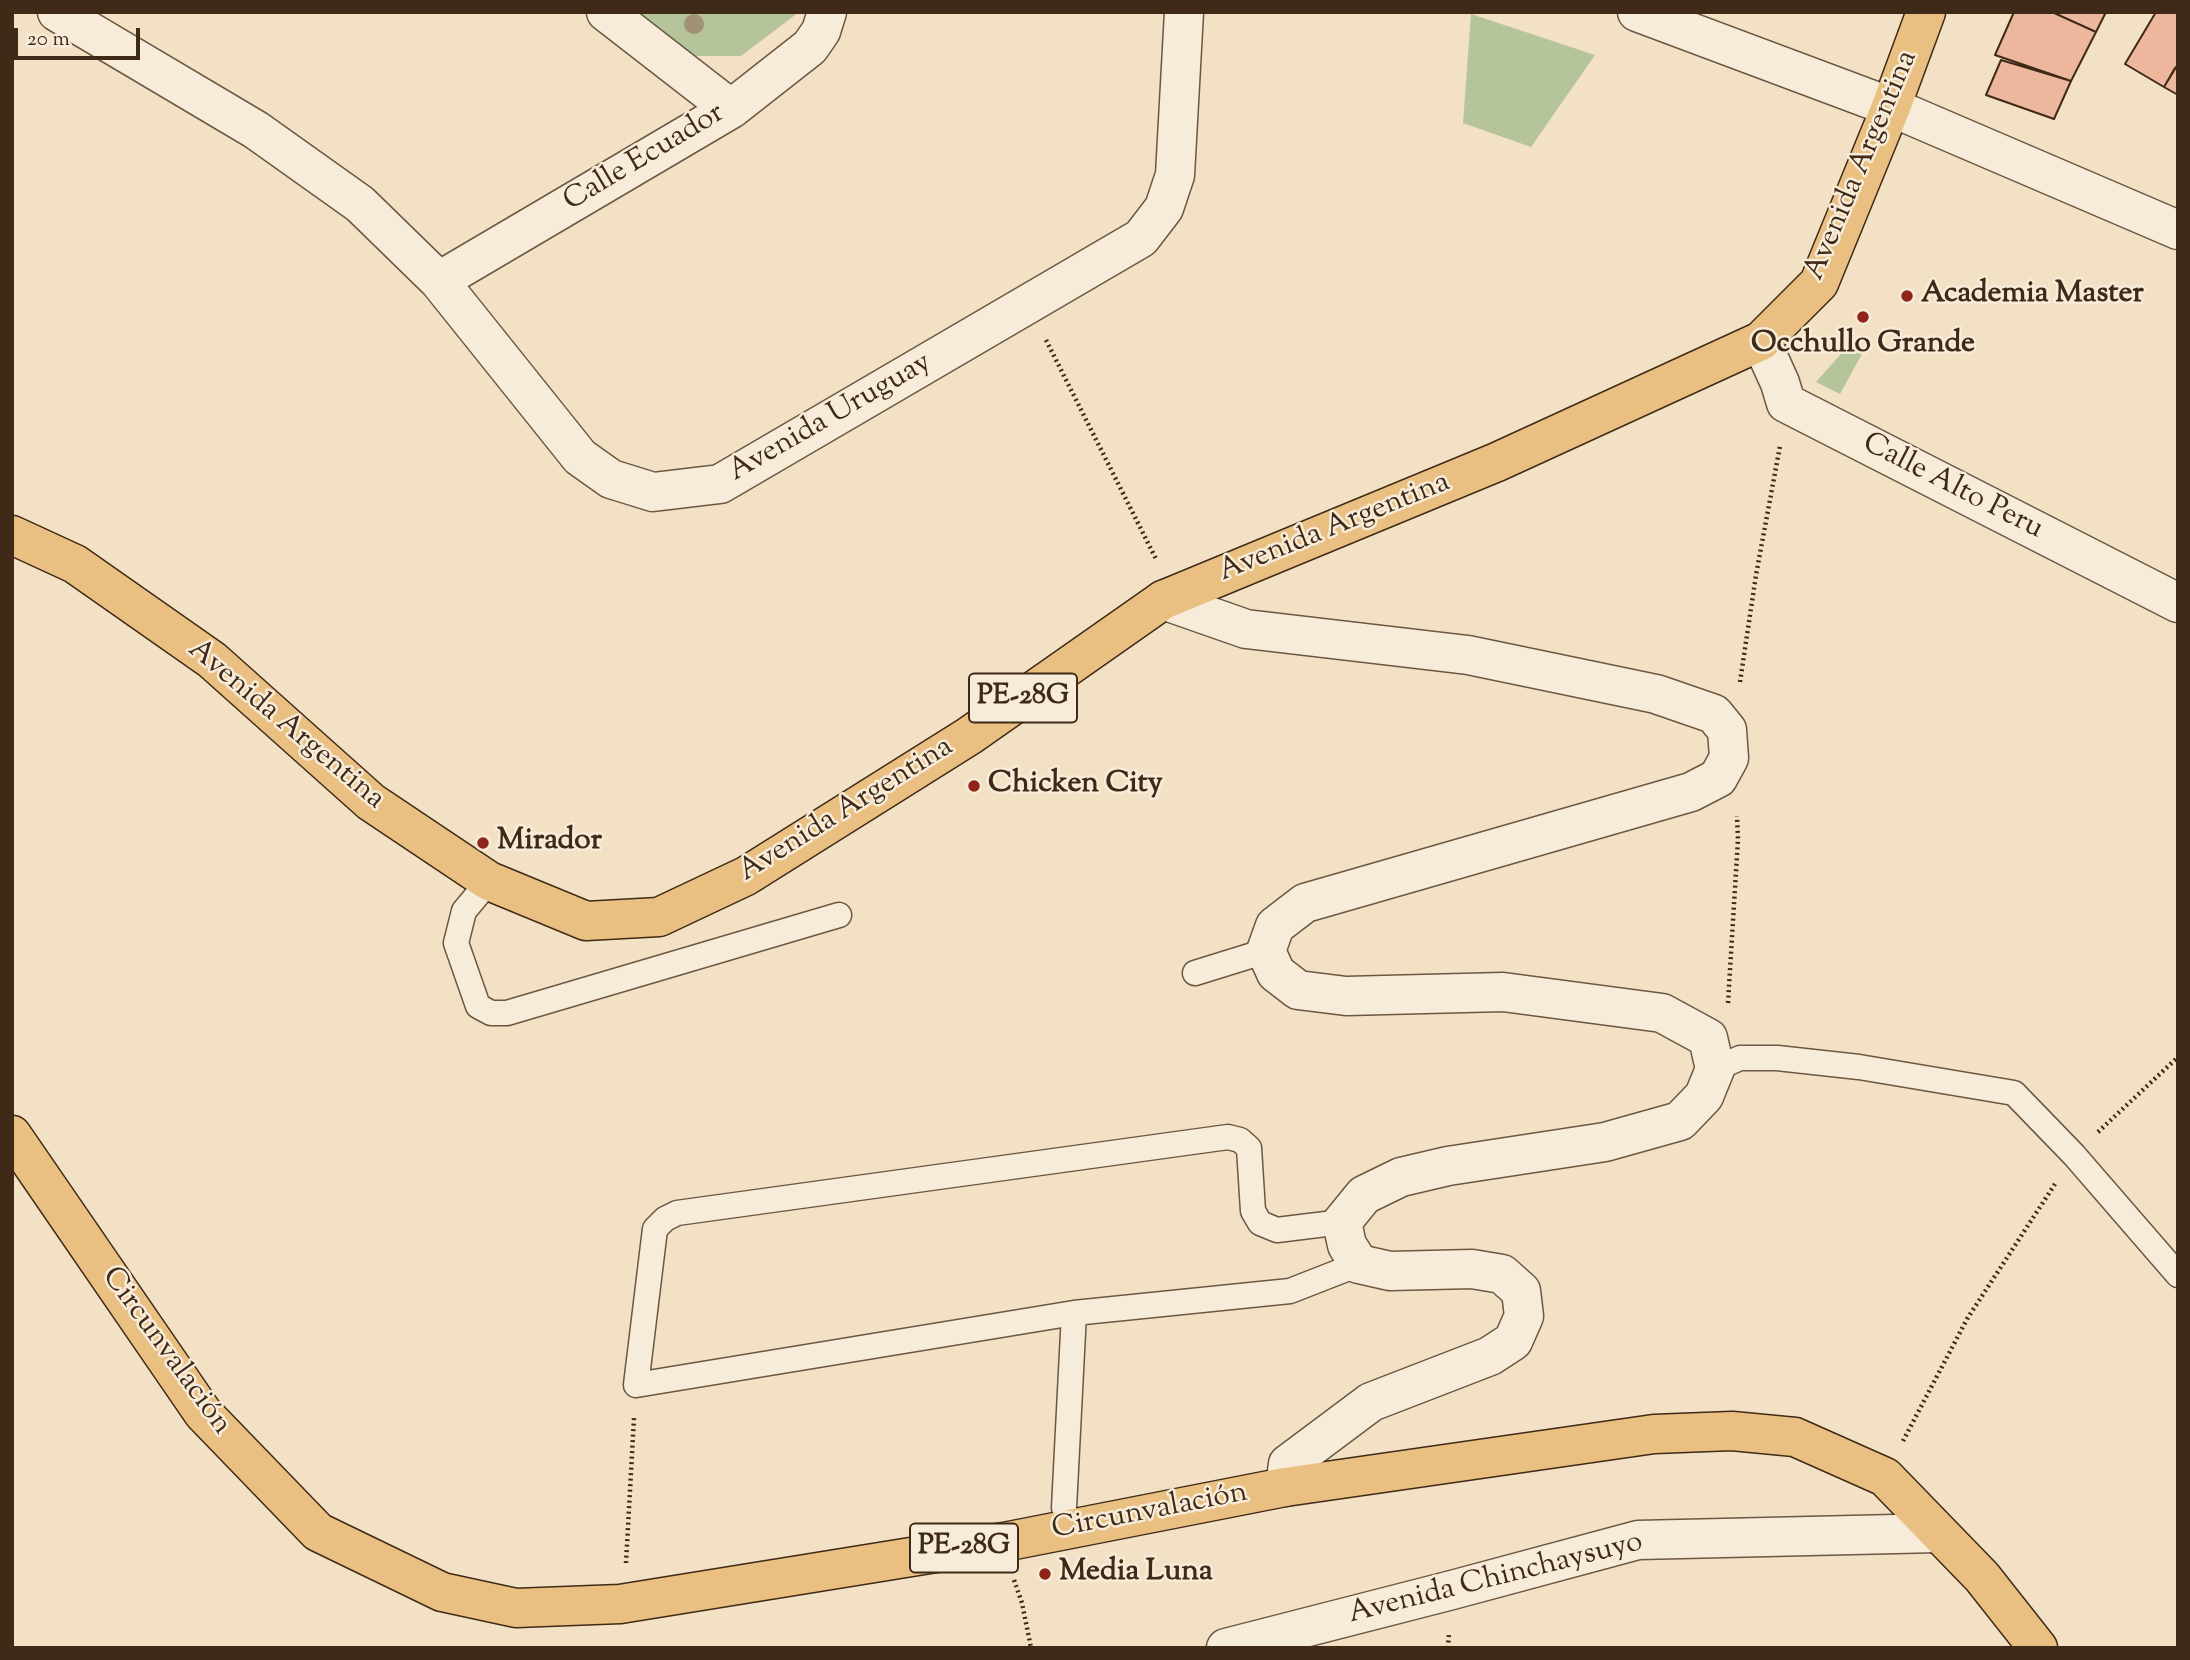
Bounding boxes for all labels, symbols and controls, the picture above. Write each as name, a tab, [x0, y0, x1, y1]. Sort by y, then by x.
scale bar	[18, 14, 144, 58]
text: 20 m	[27, 25, 70, 55]
street label: Avenida Argentina	[1798, 46, 1928, 286]
street label: Calle Ecuador	[558, 97, 732, 221]
place label: Academia Master	[1921, 278, 2144, 314]
marker: Academia Master	[1899, 288, 1915, 304]
marker: Occhullo Grande	[1855, 309, 1871, 325]
place label: Occhullo Grande	[1751, 328, 1975, 364]
street label: Avenida Uruguay	[723, 346, 939, 492]
street label: Calle Alto Peru	[1856, 427, 2048, 549]
street label: Avenida Argentina	[1214, 466, 1456, 592]
street label: Avenida Argentina	[179, 633, 391, 819]
road number: PE-28G	[969, 674, 1077, 722]
street label: Avenida Argentina	[733, 731, 961, 891]
place label: Chicken City	[988, 768, 1163, 804]
marker: Chicken City	[966, 778, 982, 794]
place label: Mirador	[497, 825, 602, 861]
marker: Mirador	[475, 835, 491, 851]
street label: Circunvalación	[92, 1261, 238, 1443]
street label: Circunvalación	[1049, 1476, 1251, 1550]
road number: PE-28G	[910, 1524, 1018, 1572]
street label: Avenida Chinchaysuyo	[1345, 1526, 1647, 1634]
place label: Media Luna	[1059, 1556, 1213, 1592]
marker: Media Luna	[1037, 1566, 1053, 1582]

